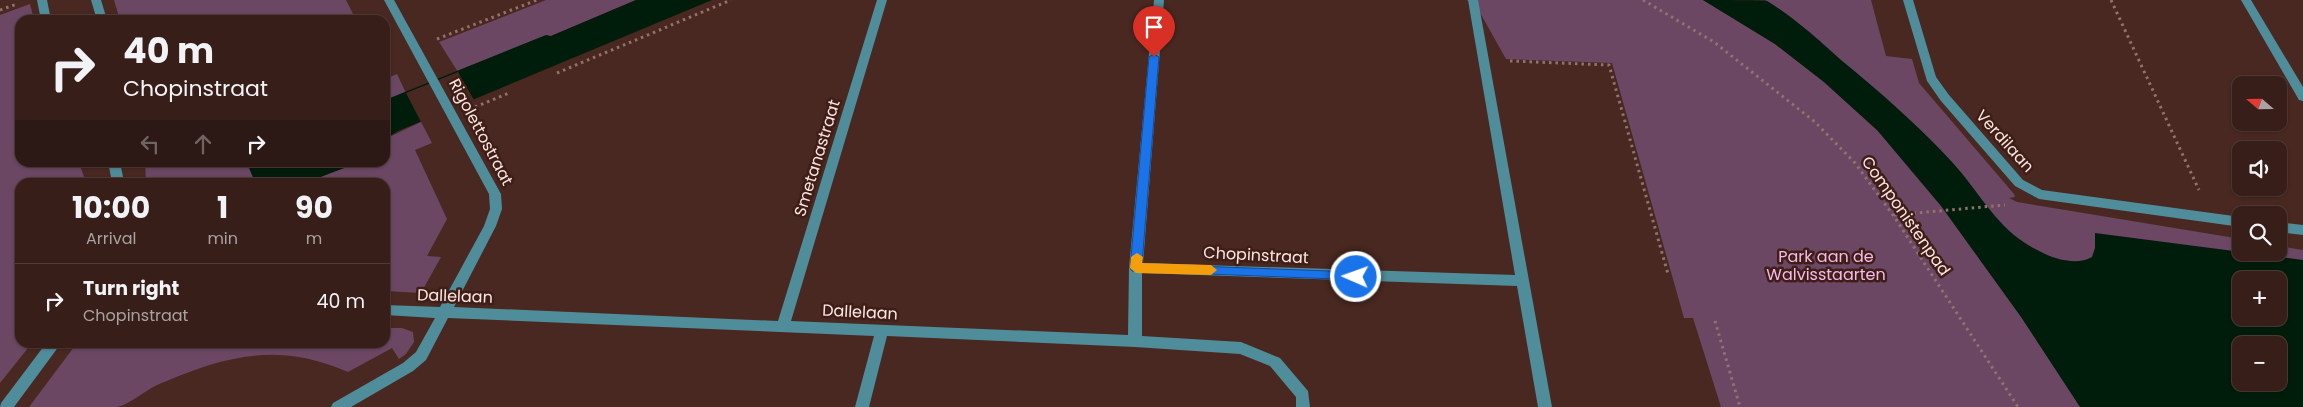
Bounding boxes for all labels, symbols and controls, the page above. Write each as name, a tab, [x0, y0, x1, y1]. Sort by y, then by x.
pin	[1133, 6, 1175, 57]
icon: arrive	[1140, 13, 1168, 41]
text: 40 m	[123, 26, 214, 75]
icon: right	[40, 35, 105, 100]
text: Chopinstraat	[123, 73, 268, 104]
street label: Rigolettostraat	[443, 74, 519, 190]
north arrow	[2232, 76, 2288, 131]
map controls	[2232, 76, 2287, 391]
street label: Smetanastraat	[788, 97, 846, 219]
street label: Verdilaan	[1971, 105, 2039, 177]
icon: left	[136, 130, 164, 158]
icon: ahead	[189, 130, 217, 158]
icon: right	[242, 130, 270, 158]
button: sound	[2232, 141, 2287, 196]
street label: Componistenpad	[1856, 152, 1956, 280]
text: 10:00	[72, 186, 150, 229]
text: 1	[217, 186, 228, 229]
text: 90	[295, 186, 333, 229]
button: search	[2232, 206, 2287, 261]
text: Arrival	[86, 227, 136, 250]
text: min	[207, 227, 238, 250]
text: m	[306, 227, 322, 250]
street label: Chopinstraat	[1203, 241, 1309, 269]
park label: Park aan de Walvisstaarten	[1766, 245, 1886, 286]
position arrow	[1329, 250, 1381, 302]
button: +	[2232, 271, 2287, 326]
text: Turn right	[83, 275, 179, 302]
street label: Dallelaan	[417, 283, 493, 309]
icon: right	[40, 287, 68, 315]
text: 40 m	[316, 288, 365, 315]
street label: Dallelaan	[822, 299, 898, 325]
text: Chopinstraat	[83, 304, 188, 327]
button: −	[2232, 336, 2287, 391]

